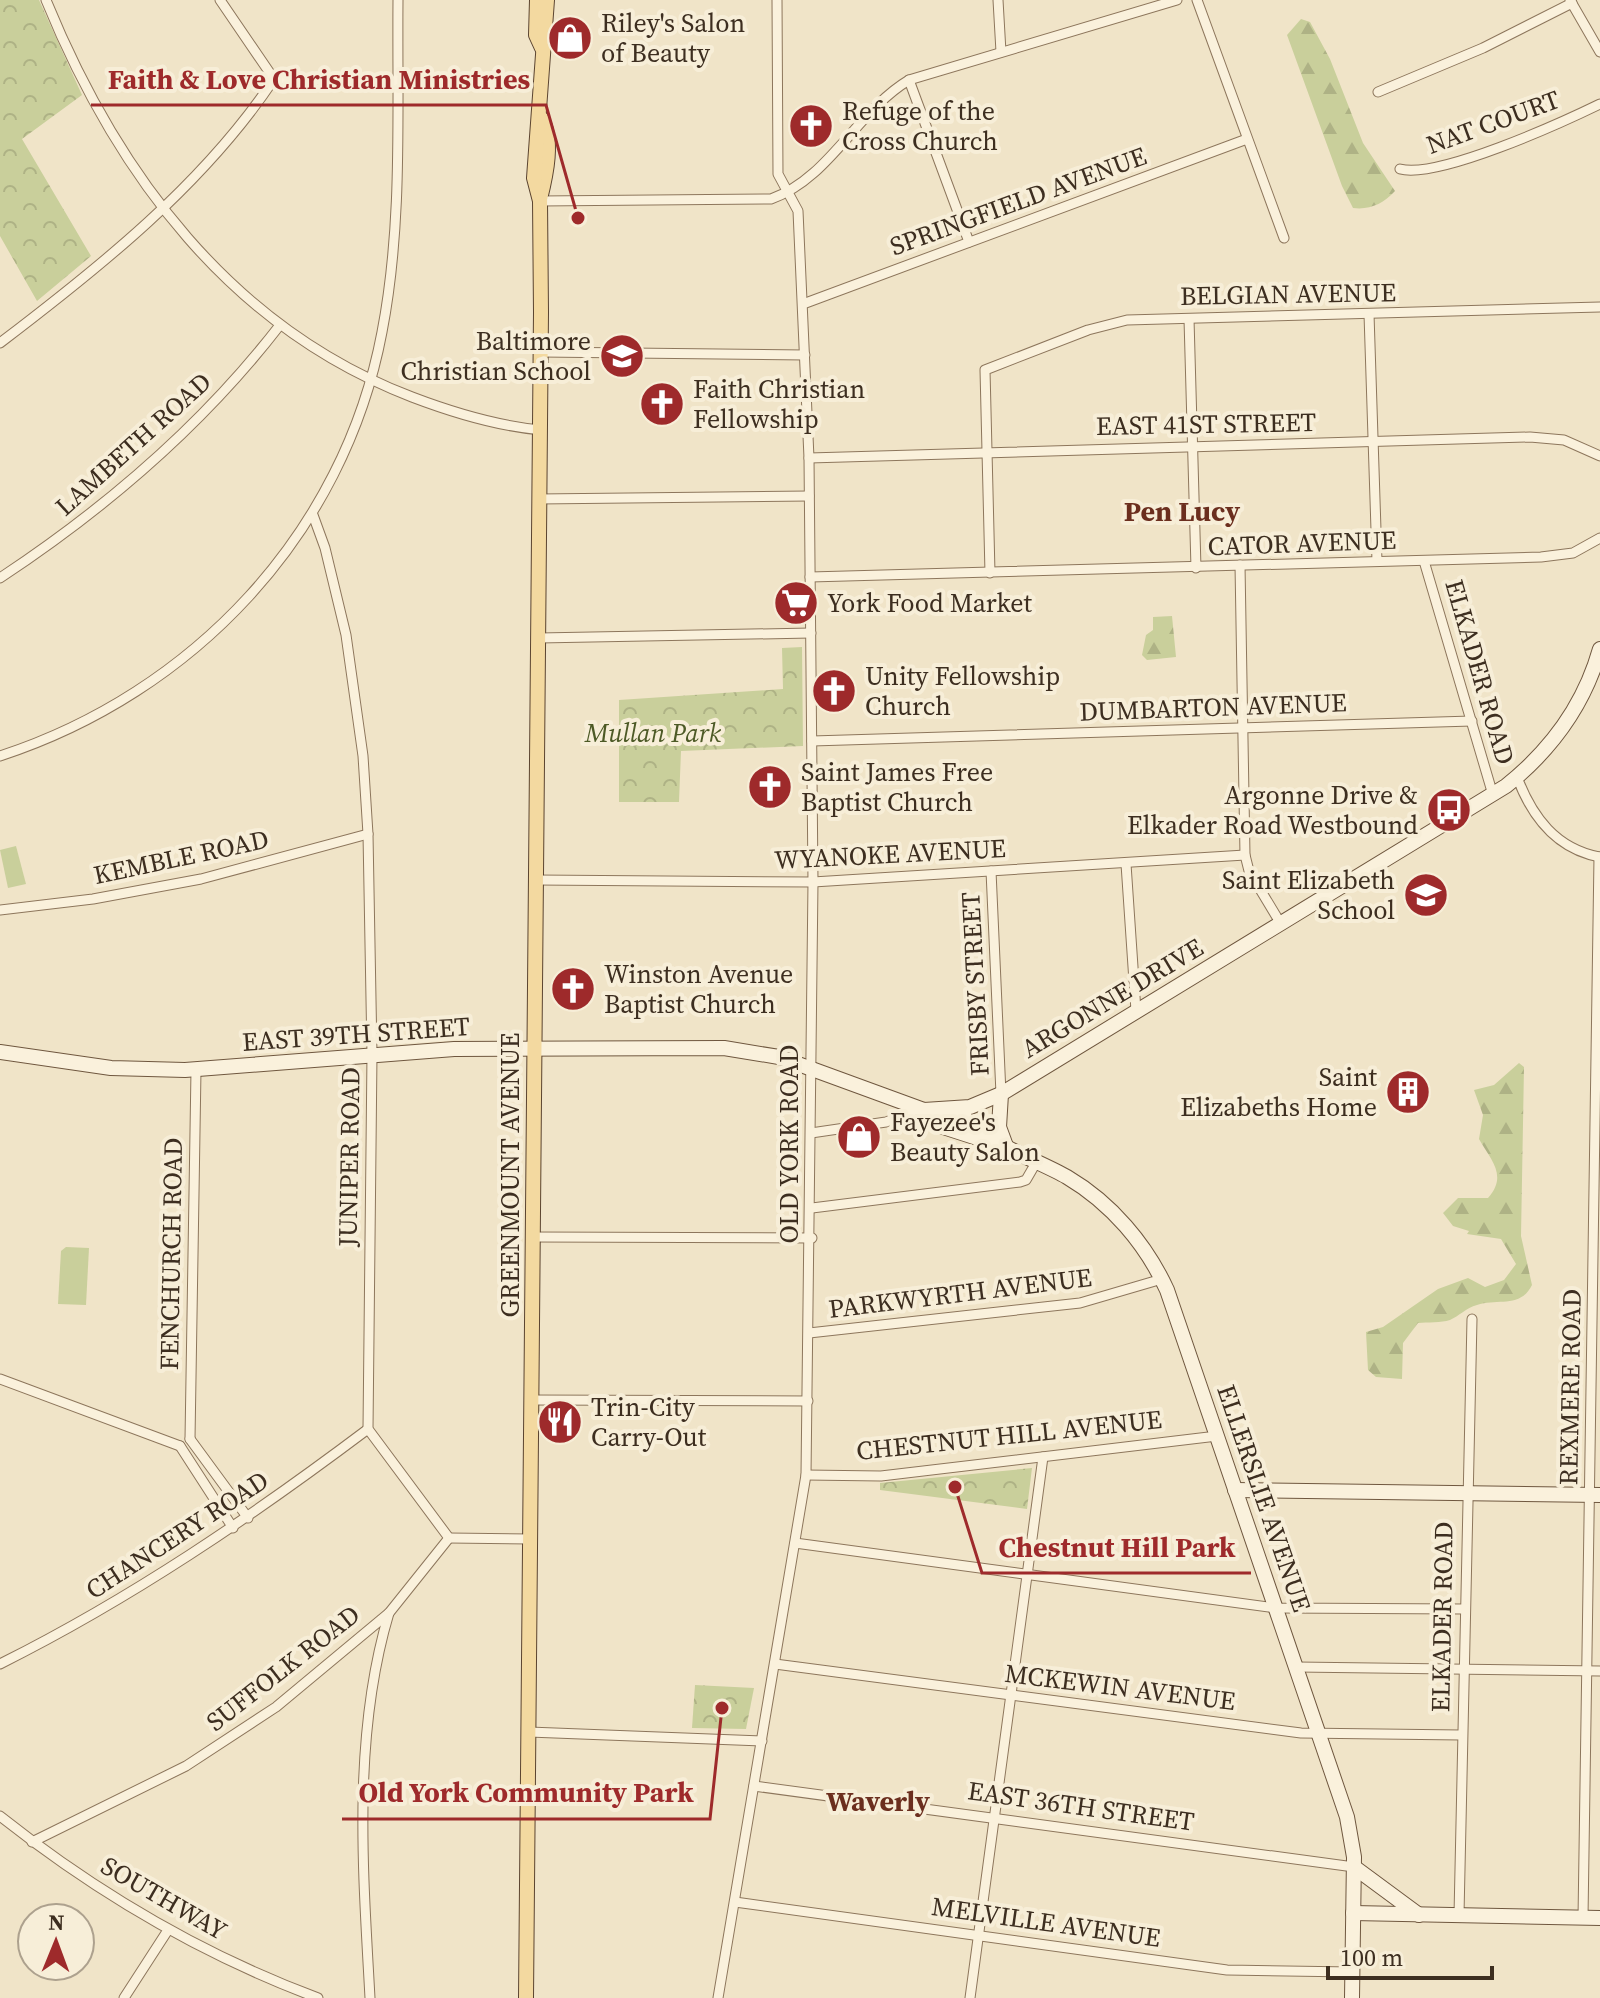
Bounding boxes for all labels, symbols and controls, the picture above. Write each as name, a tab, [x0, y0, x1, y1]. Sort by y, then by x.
place label: Riley's Salon of Beauty	[601, 5, 745, 71]
shop icon: Riley's Salon of Beauty	[546, 14, 594, 62]
callout: Faith & Love Christian Ministries	[91, 53, 546, 105]
text: Faith & Love Christian Ministries	[108, 60, 531, 98]
street label: NAT COURT	[1421, 81, 1565, 163]
place label: Refuge of the Cross Church	[842, 93, 998, 159]
church icon: Refuge of the Cross Church	[787, 102, 835, 150]
street label: SPRINGFIELD AVENUE	[885, 138, 1151, 264]
street label: BELGIAN AVENUE	[1180, 274, 1396, 314]
place label: Baltimore Christian School	[400, 323, 591, 389]
school or university icon: Baltimore Christian School	[598, 332, 646, 380]
street label: LAMBETH ROAD	[47, 364, 219, 524]
place label: Faith Christian Fellowship	[693, 371, 865, 437]
church icon: Faith Christian Fellowship	[638, 380, 686, 428]
street label: EAST 41ST STREET	[1096, 404, 1317, 444]
district label: Pen Lucy	[1124, 492, 1240, 530]
street label: CATOR AVENUE	[1207, 522, 1397, 564]
street label: ELKADER ROAD	[1436, 575, 1524, 769]
supermarket icon: York Food Market	[772, 579, 820, 627]
place label: York Food Market	[827, 585, 1032, 621]
place label: Unity Fellowship Church	[865, 658, 1060, 724]
church icon: Unity Fellowship Church	[810, 667, 858, 715]
street label: DUMBARTON AVENUE	[1079, 684, 1347, 730]
park label: Mullan Park	[584, 715, 722, 751]
place label: Saint James Free Baptist Church	[801, 754, 993, 820]
church icon: Saint James Free Baptist Church	[746, 763, 794, 811]
place label: Argonne Drive & Elkader Road Westbound	[1127, 777, 1418, 843]
bus stop icon: Argonne Drive & Elkader Road Westbound	[1425, 786, 1473, 834]
street label: KEMBLE ROAD	[90, 821, 272, 893]
street label: WYANOKE AVENUE	[773, 830, 1007, 878]
place label: Saint Elizabeth School	[1222, 862, 1395, 928]
school or university icon: Saint Elizabeth School	[1402, 871, 1450, 919]
street label: FRISBY STREET	[952, 891, 998, 1077]
street label: ARGONNE DRIVE	[1014, 929, 1210, 1067]
place label: Winston Avenue Baptist Church	[604, 956, 793, 1022]
church icon: Winston Avenue Baptist Church	[549, 965, 597, 1013]
street label: EAST 39TH STREET	[241, 1008, 471, 1060]
street label: GREENMOUNT AVENUE	[492, 1033, 528, 1317]
street label: OLD YORK ROAD	[771, 1045, 807, 1243]
place label: Saint Elizabeths Home	[1180, 1059, 1378, 1125]
street label: JUNIPER ROAD	[329, 1067, 369, 1248]
building icon: Saint Elizabeths Home	[1384, 1068, 1432, 1116]
place label: Fayezee's Beauty Salon	[890, 1104, 1040, 1170]
shop icon: Fayezee's Beauty Salon	[835, 1113, 883, 1161]
street label: FENCHURCH ROAD	[151, 1137, 191, 1371]
street label: PARKWYRTH AVENUE	[826, 1259, 1094, 1327]
street label: REXMERE ROAD	[1550, 1288, 1590, 1486]
street label: ELLERSLIE AVENUE	[1208, 1380, 1320, 1616]
place label: Trin-City Carry-Out	[591, 1389, 707, 1455]
restaurant icon: Trin-City Carry-Out	[536, 1398, 584, 1446]
street label: CHESTNUT HILL AVENUE	[854, 1401, 1164, 1469]
street label: CHANCERY ROAD	[79, 1462, 275, 1608]
callout: Chestnut Hill Park	[982, 1521, 1251, 1573]
street label: ELKADER ROAD	[1422, 1521, 1462, 1713]
text: Chestnut Hill Park	[998, 1528, 1236, 1566]
street label: SUFFOLK ROAD	[199, 1597, 367, 1739]
street label: MCKEWIN AVENUE	[1003, 1655, 1237, 1719]
callout: Old York Community Park	[342, 1767, 710, 1819]
street label: EAST 36TH STREET	[965, 1772, 1197, 1840]
text: Old York Community Park	[358, 1773, 694, 1811]
district label: Waverly	[826, 1782, 930, 1820]
street label: SOUTHWAY	[95, 1848, 234, 1949]
street label: MELVILLE AVENUE	[929, 1888, 1163, 1956]
north arrow	[16, 1902, 96, 1982]
text: N	[48, 1907, 65, 1937]
scale bar	[1328, 1930, 1492, 1980]
text: 100 m	[1340, 1941, 1403, 1974]

